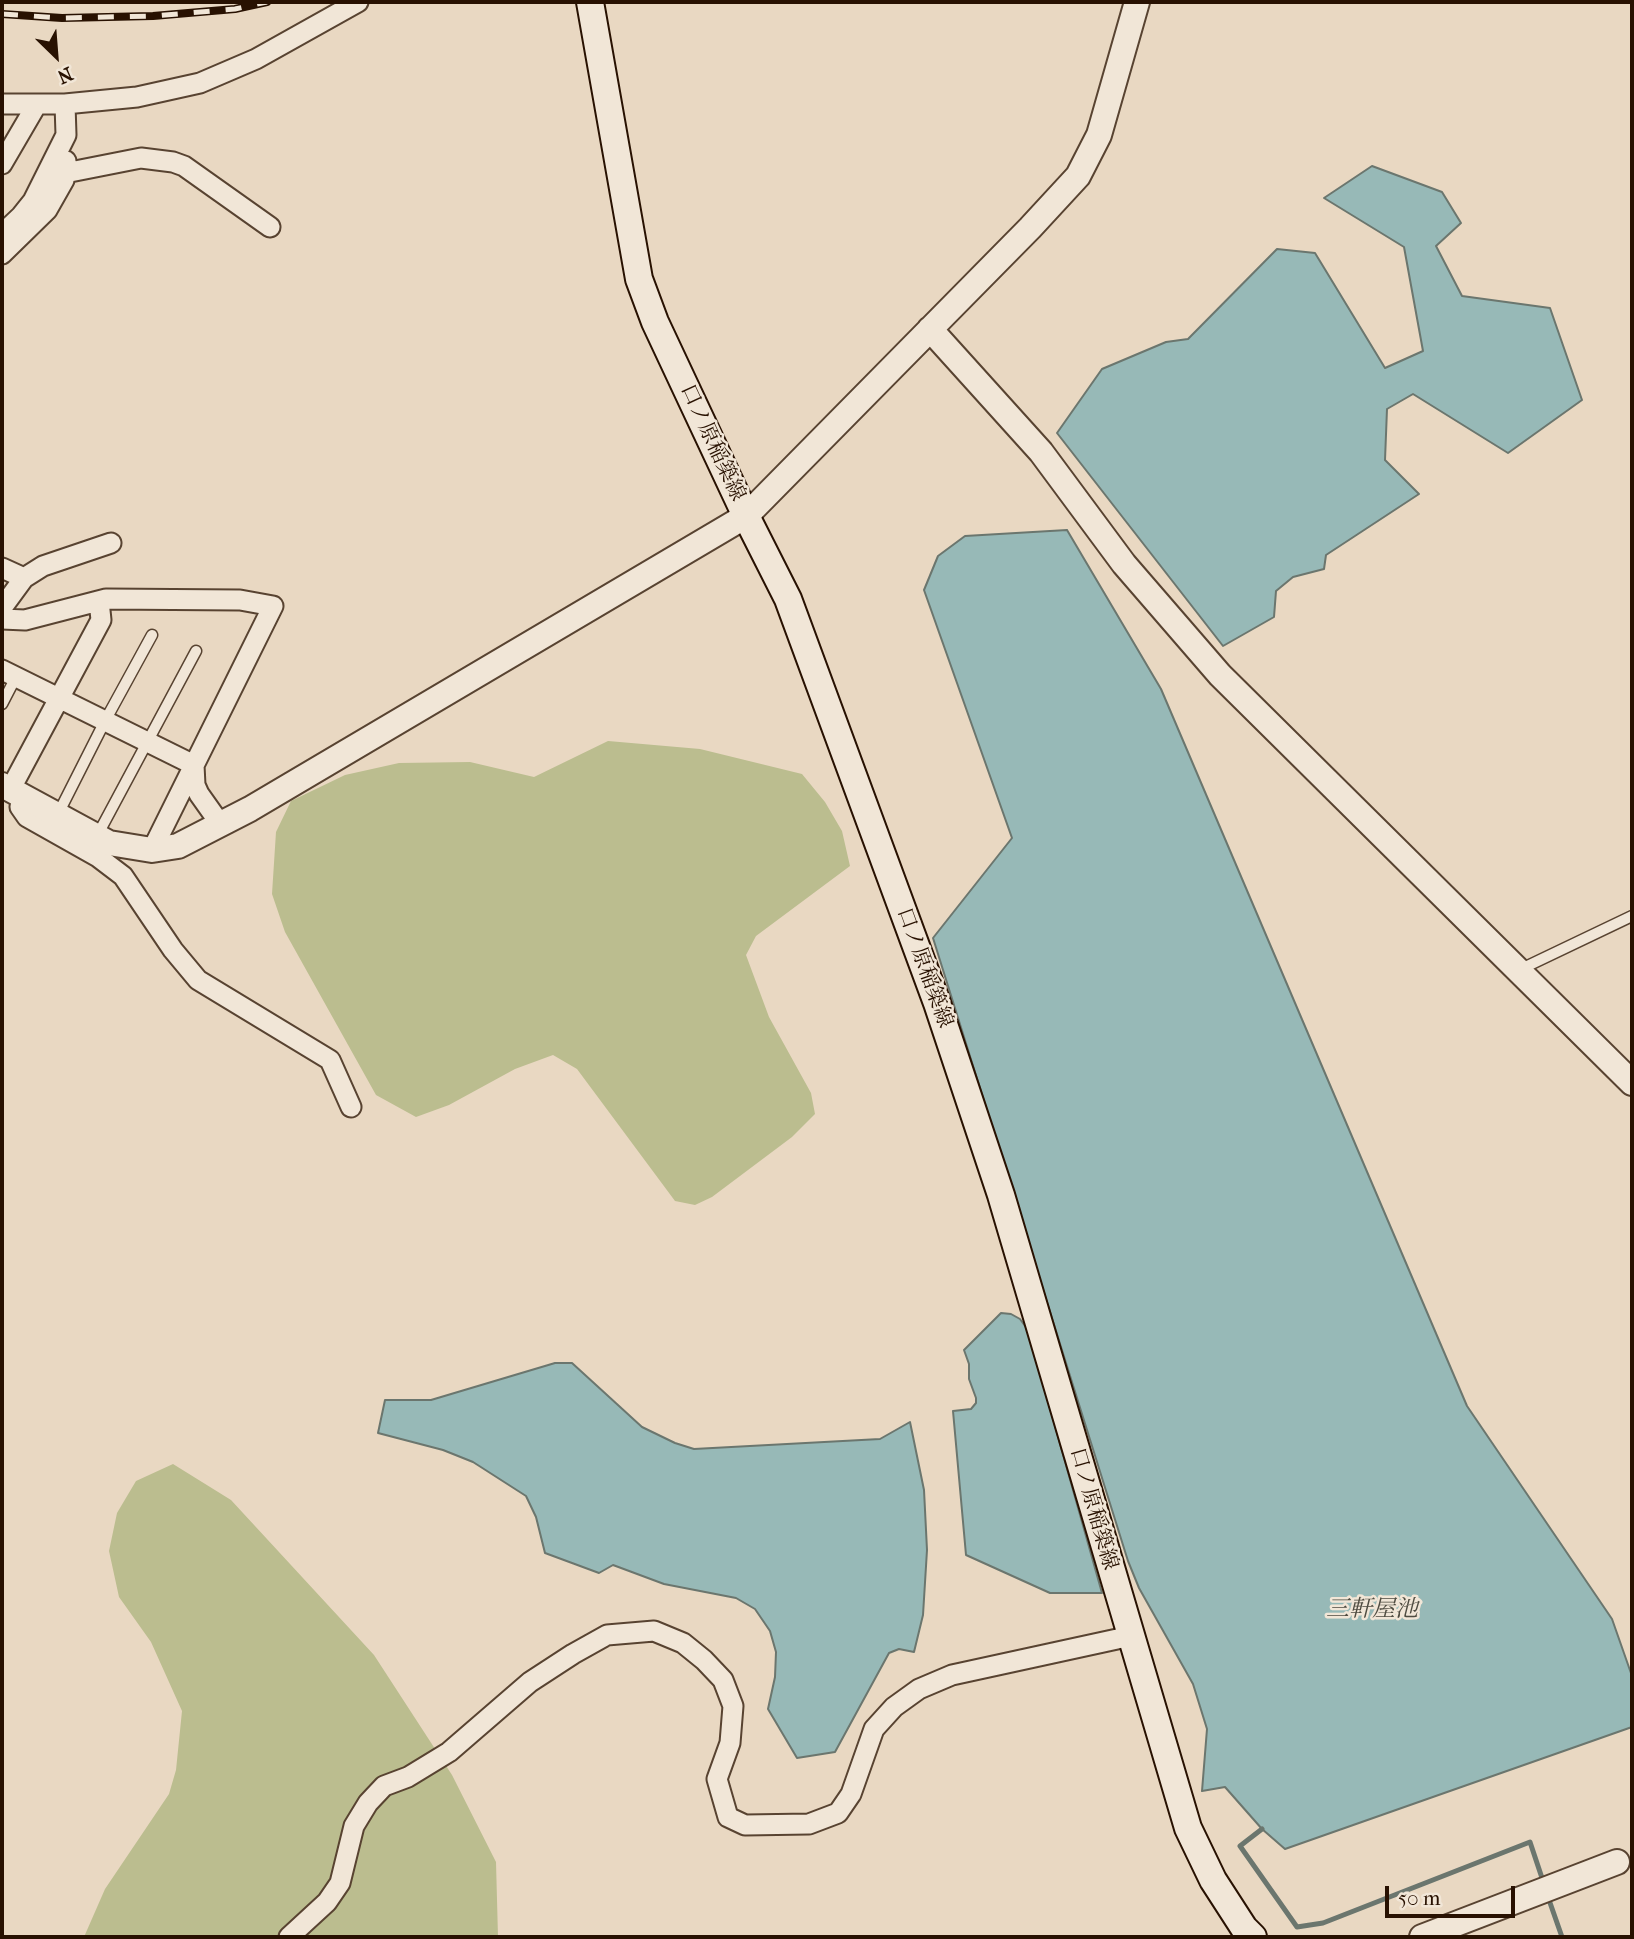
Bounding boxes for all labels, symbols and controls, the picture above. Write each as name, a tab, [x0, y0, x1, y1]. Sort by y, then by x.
north arrow	[21, 21, 91, 91]
text: N	[54, 62, 76, 88]
street label: 口ノ原稲築線	[674, 381, 750, 505]
street label: 口ノ原稲築線	[891, 904, 957, 1032]
street label: 口ノ原稲築線	[1064, 1445, 1122, 1573]
water label: 三軒屋池	[1326, 1596, 1418, 1624]
scale bar	[1389, 1872, 1518, 1916]
text: 50 m	[1398, 1886, 1441, 1910]

